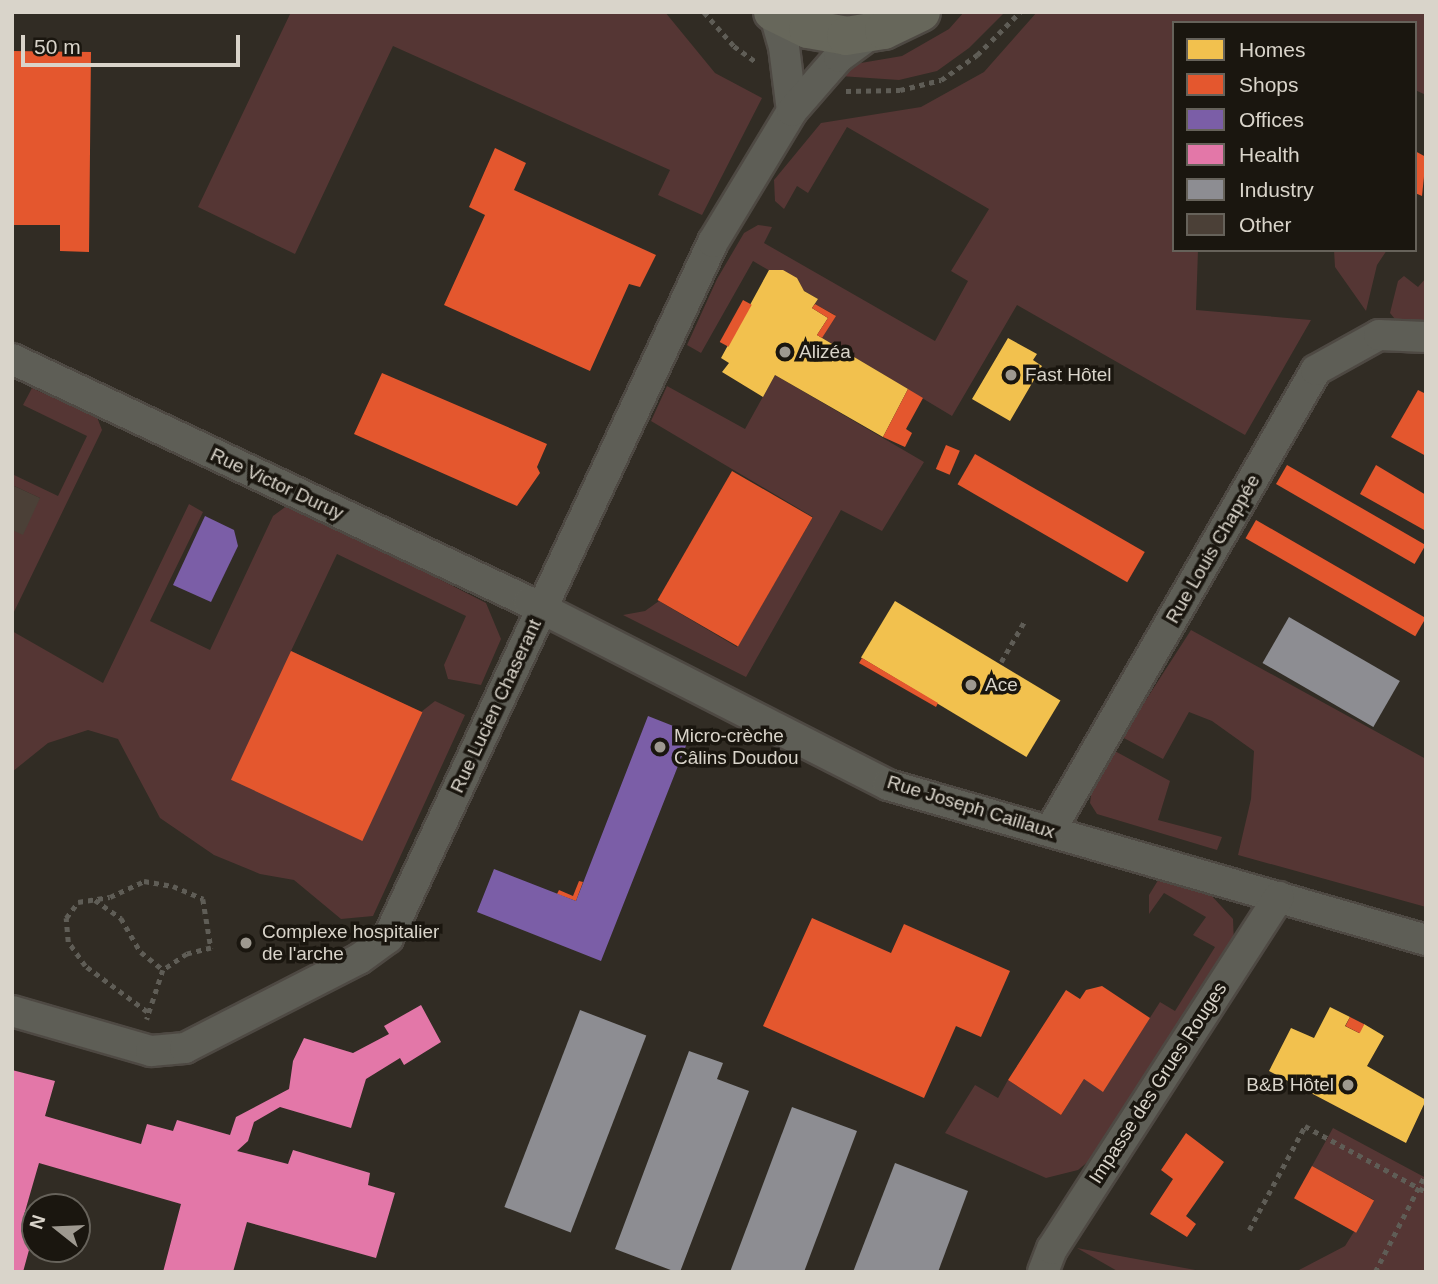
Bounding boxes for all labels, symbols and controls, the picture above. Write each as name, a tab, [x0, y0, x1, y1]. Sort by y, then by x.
scale bar	[24, 21, 243, 65]
legend	[1172, 21, 1417, 252]
text: 50 m	[34, 35, 81, 58]
text: Homes	[1239, 38, 1306, 61]
text: Shops	[1239, 73, 1299, 96]
text: Offices	[1239, 108, 1304, 131]
text: Health	[1239, 143, 1300, 166]
text: Industry	[1239, 178, 1314, 201]
text: Other	[1239, 213, 1292, 236]
place label: Alizéa	[799, 341, 851, 363]
marker: Alizéa	[777, 344, 793, 360]
place label: Fast Hôtel	[1025, 364, 1112, 386]
marker: Fast Hôtel	[1003, 367, 1019, 383]
street label: Rue Victor Duruy	[207, 443, 347, 525]
street label: Rue Louis Chappée	[1161, 471, 1265, 627]
street label: Rue Lucien Chaserant	[446, 616, 546, 796]
place label: Ace	[985, 674, 1018, 696]
marker: Ace	[963, 677, 979, 693]
place label: Micro-crèche Câlins Doudou	[674, 725, 799, 769]
marker: Micro-crèche Câlins Doudou	[652, 739, 668, 755]
street label: Rue Joseph Caillaux	[884, 771, 1058, 843]
place label: Complexe hospitalier de l'arche	[262, 921, 439, 965]
marker: Complexe hospitalier de l'arche	[236, 933, 256, 953]
street label: Impasse des Grues Rouges	[1084, 978, 1232, 1188]
place label: B&B Hôtel	[1246, 1074, 1334, 1096]
marker: B&B Hôtel	[1340, 1077, 1356, 1093]
north arrow	[21, 1193, 91, 1263]
text: N	[25, 1212, 50, 1232]

